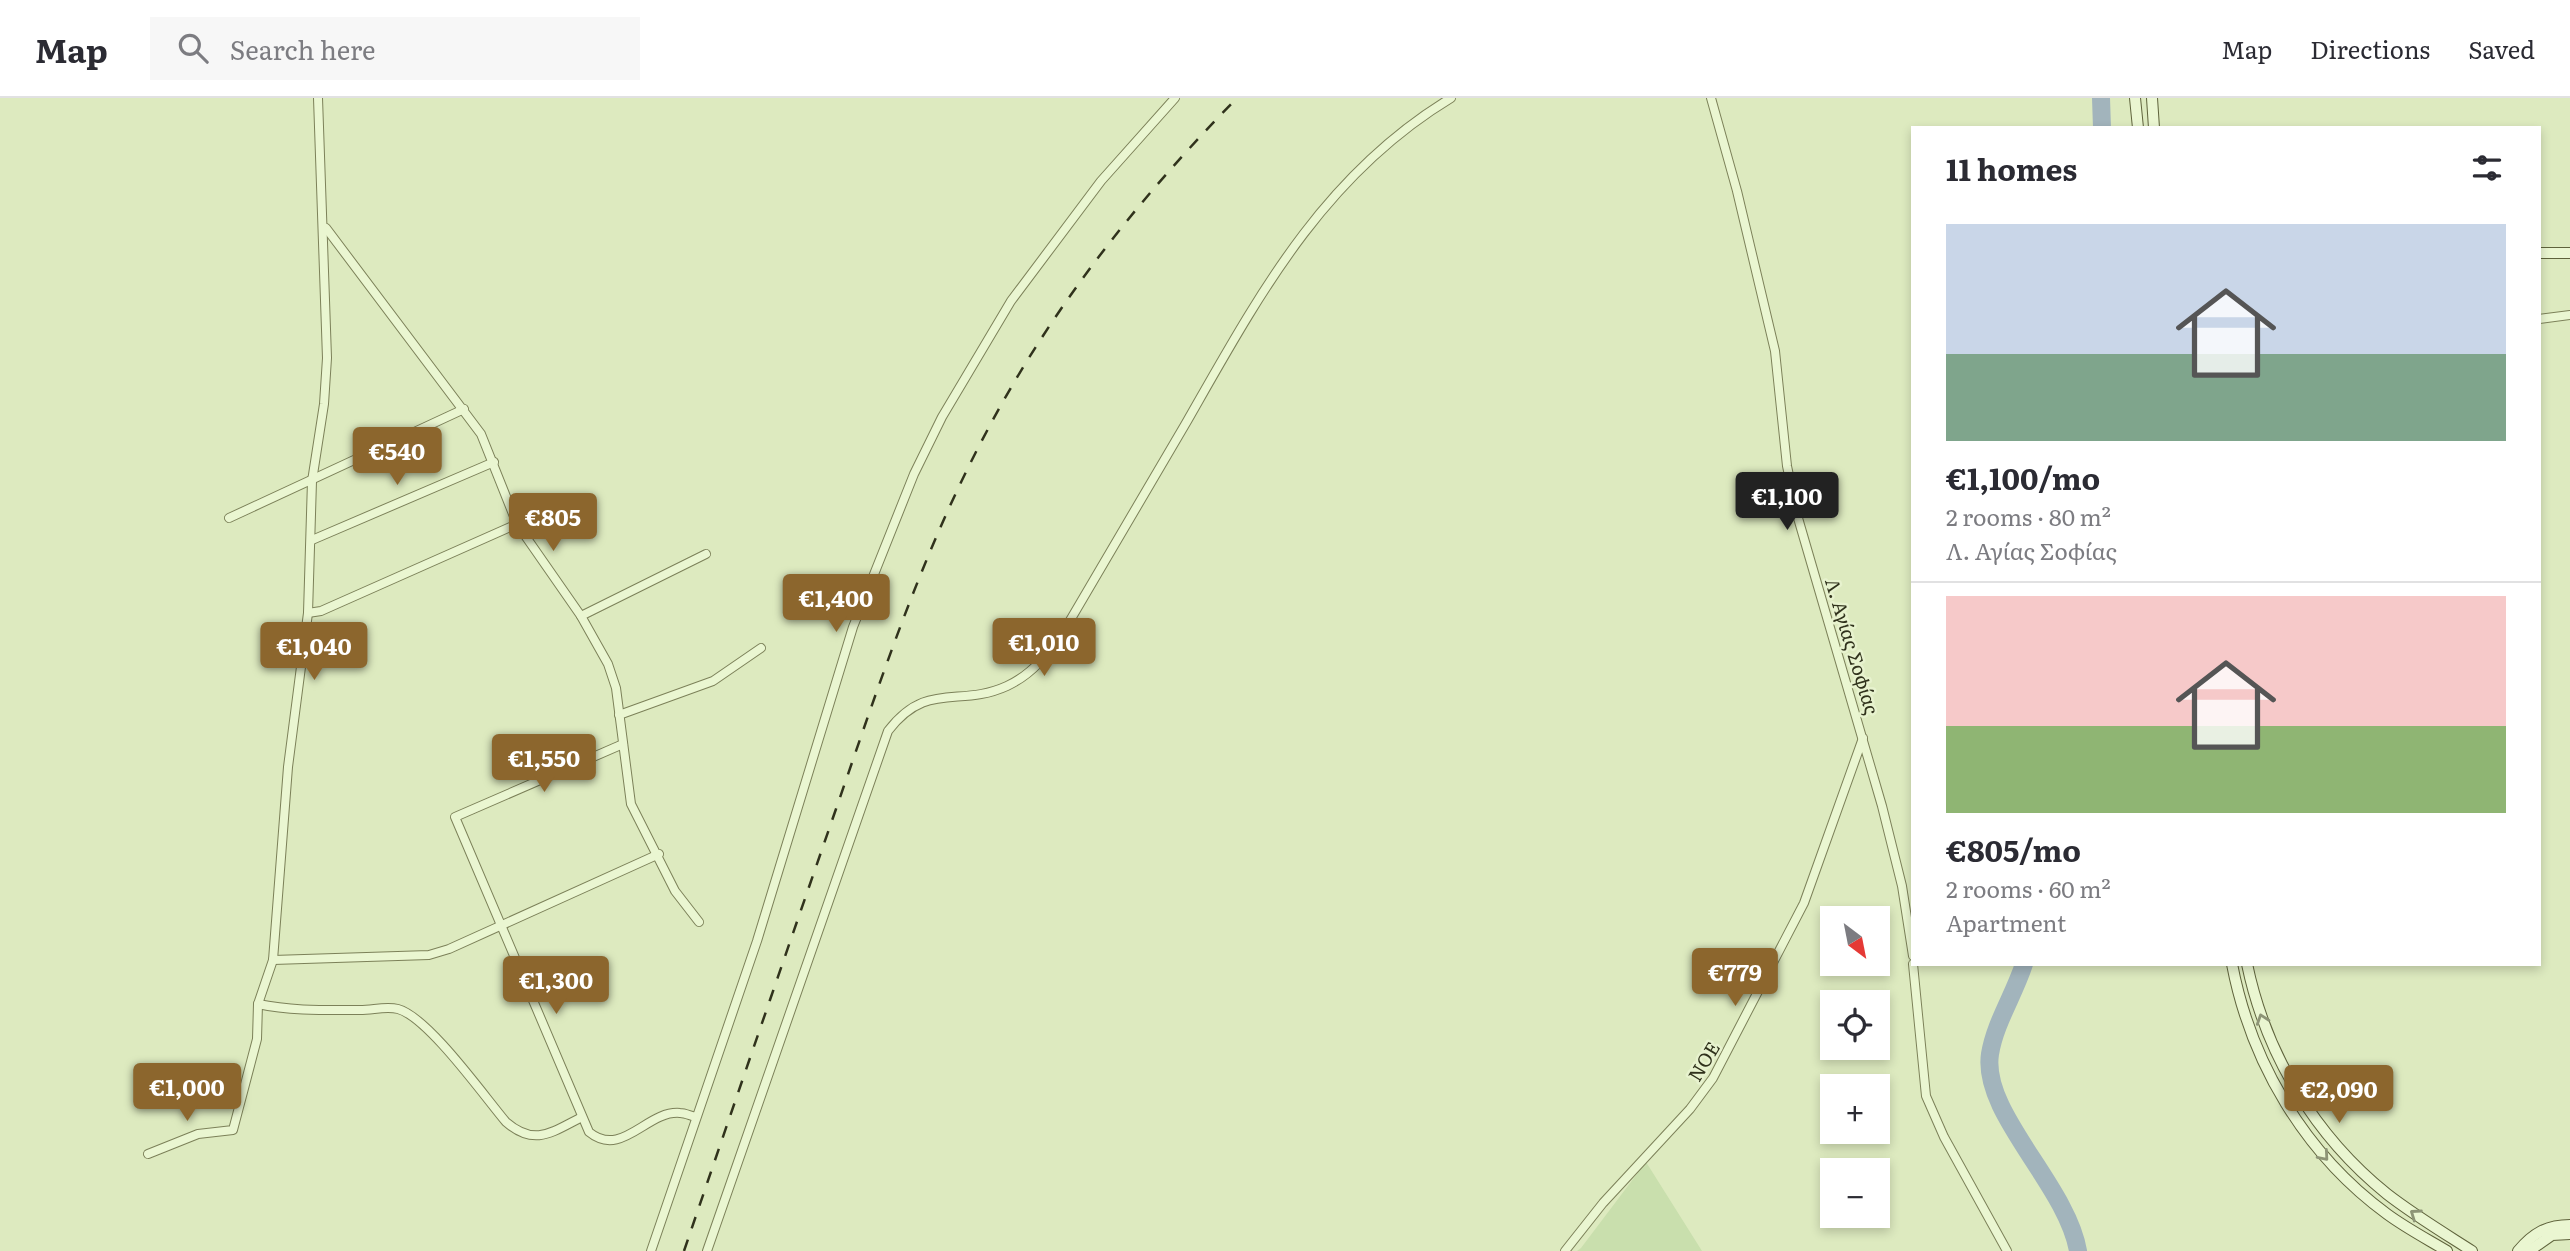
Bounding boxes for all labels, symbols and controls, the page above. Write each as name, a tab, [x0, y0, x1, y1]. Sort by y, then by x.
search box	[150, 17, 640, 80]
text: Map	[35, 24, 108, 73]
icon: search	[174, 29, 212, 67]
text: Search here	[230, 29, 376, 68]
text: Map	[2221, 31, 2272, 66]
text: Directions	[2310, 31, 2430, 66]
text: Saved	[2468, 31, 2535, 66]
text: 11 homes	[1946, 146, 2077, 190]
icon: filters	[2468, 149, 2506, 187]
icon: home	[2163, 270, 2289, 396]
pin: €540	[356, 428, 438, 487]
text: €540	[369, 433, 425, 467]
text: €1,100/mo	[1946, 455, 2100, 499]
pin: €1,100	[1730, 472, 1844, 532]
text: €1,100	[1752, 478, 1822, 512]
pin: €805	[512, 494, 594, 553]
text: €805	[525, 499, 581, 533]
text: 2 rooms · 80 m²	[1946, 499, 2111, 533]
text: Λ. Αγίας Σοφίας	[1946, 533, 2117, 567]
pin: €1,400	[779, 574, 893, 634]
street label: Λ. Αγίας Σοφίας	[1819, 574, 1887, 718]
text: €1,400	[799, 580, 873, 614]
pin: €1,010	[987, 618, 1101, 678]
pin: €1,040	[257, 622, 371, 682]
text: €1,010	[1009, 624, 1079, 658]
text: €1,040	[276, 628, 352, 662]
icon: home	[2163, 642, 2289, 768]
pin: €1,550	[487, 734, 601, 794]
text: €1,550	[508, 740, 580, 774]
text: €805/mo	[1946, 827, 2081, 871]
text: 2 rooms · 60 m²	[1946, 871, 2111, 905]
text: Apartment	[1946, 905, 2066, 939]
north arrow	[1820, 906, 1890, 976]
map controls	[1820, 906, 1890, 1228]
pin: €779	[1694, 948, 1776, 1008]
text: €779	[1708, 954, 1762, 988]
pin: €1,300	[499, 956, 613, 1016]
text: €1,300	[519, 962, 593, 996]
button: locate	[1820, 990, 1890, 1060]
one-way arrow	[2256, 1014, 2270, 1026]
street label: NOE	[1680, 1036, 1726, 1086]
pin: €1,000	[130, 1063, 244, 1123]
pin: €2,090	[2282, 1066, 2396, 1125]
text: €1,000	[149, 1069, 225, 1103]
text: €2,090	[2300, 1071, 2378, 1105]
button: +	[1820, 1074, 1890, 1144]
one-way arrow	[2316, 1147, 2328, 1160]
button: −	[1820, 1158, 1890, 1228]
one-way arrow	[2410, 1210, 2423, 1222]

